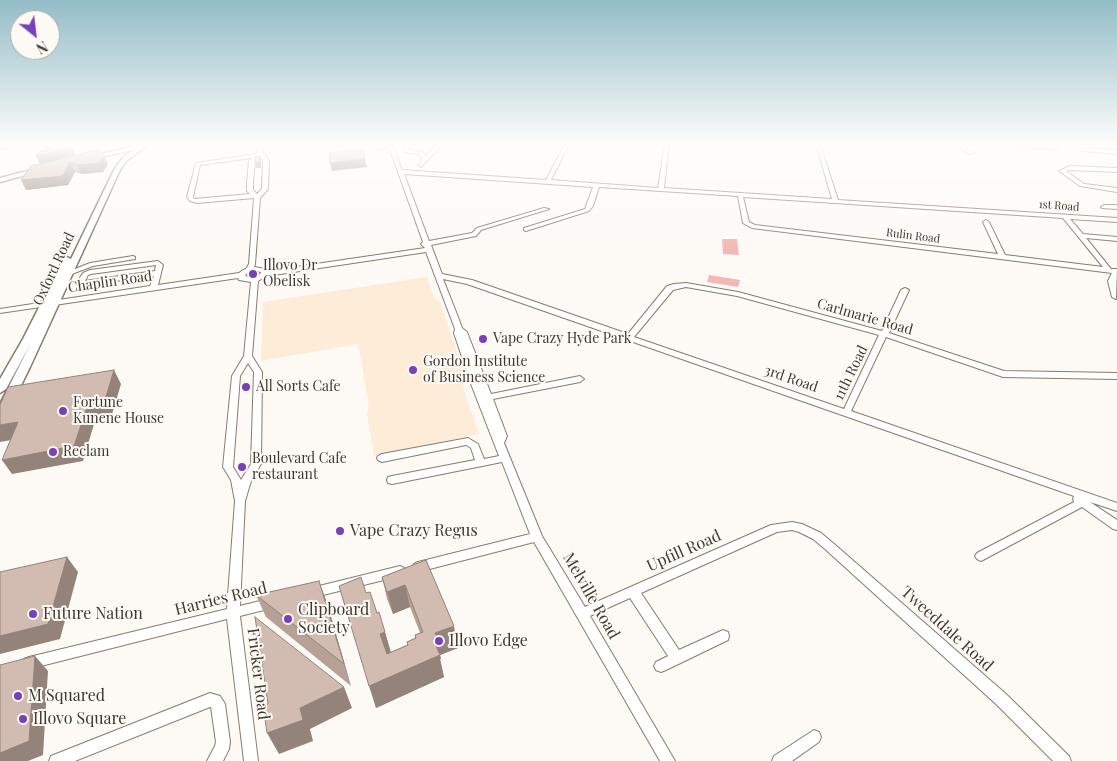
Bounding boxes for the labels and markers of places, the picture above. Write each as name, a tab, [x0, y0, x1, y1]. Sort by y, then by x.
place label: Illovo Dr Obelisk	[263, 258, 317, 290]
marker: Illovo Dr Obelisk	[247, 268, 259, 280]
place label: Vape Crazy Hyde Park	[493, 331, 631, 347]
marker: Vape Crazy Hyde Park	[477, 333, 489, 345]
place label: Gordon Institute of Business Science	[423, 354, 545, 387]
marker: Gordon Institute of Business Science	[407, 364, 419, 376]
place label: All Sorts Cafe	[256, 379, 341, 395]
marker: All Sorts Cafe	[240, 381, 252, 393]
place label: Fortune Kunene House	[73, 395, 164, 428]
marker: Fortune Kunene House	[57, 405, 69, 417]
place label: Reclam	[63, 444, 109, 460]
marker: Reclam	[47, 446, 59, 458]
place label: Boulevard Cafe restaurant	[252, 451, 347, 484]
marker: Boulevard Cafe restaurant	[236, 461, 248, 473]
place label: Vape Crazy Regus	[350, 521, 478, 541]
marker: Vape Crazy Regus	[334, 525, 346, 537]
place label: Clipboard Society	[298, 600, 369, 638]
place label: Future Nation	[43, 604, 143, 624]
marker: Future Nation	[27, 608, 39, 620]
marker: Clipboard Society	[282, 613, 294, 625]
place label: Illovo Edge	[449, 631, 528, 651]
marker: Illovo Edge	[433, 635, 445, 647]
place label: M Squared	[28, 686, 105, 706]
marker: M Squared	[12, 690, 24, 702]
place label: Illovo Square	[33, 709, 126, 729]
marker: Illovo Square	[17, 713, 29, 725]

